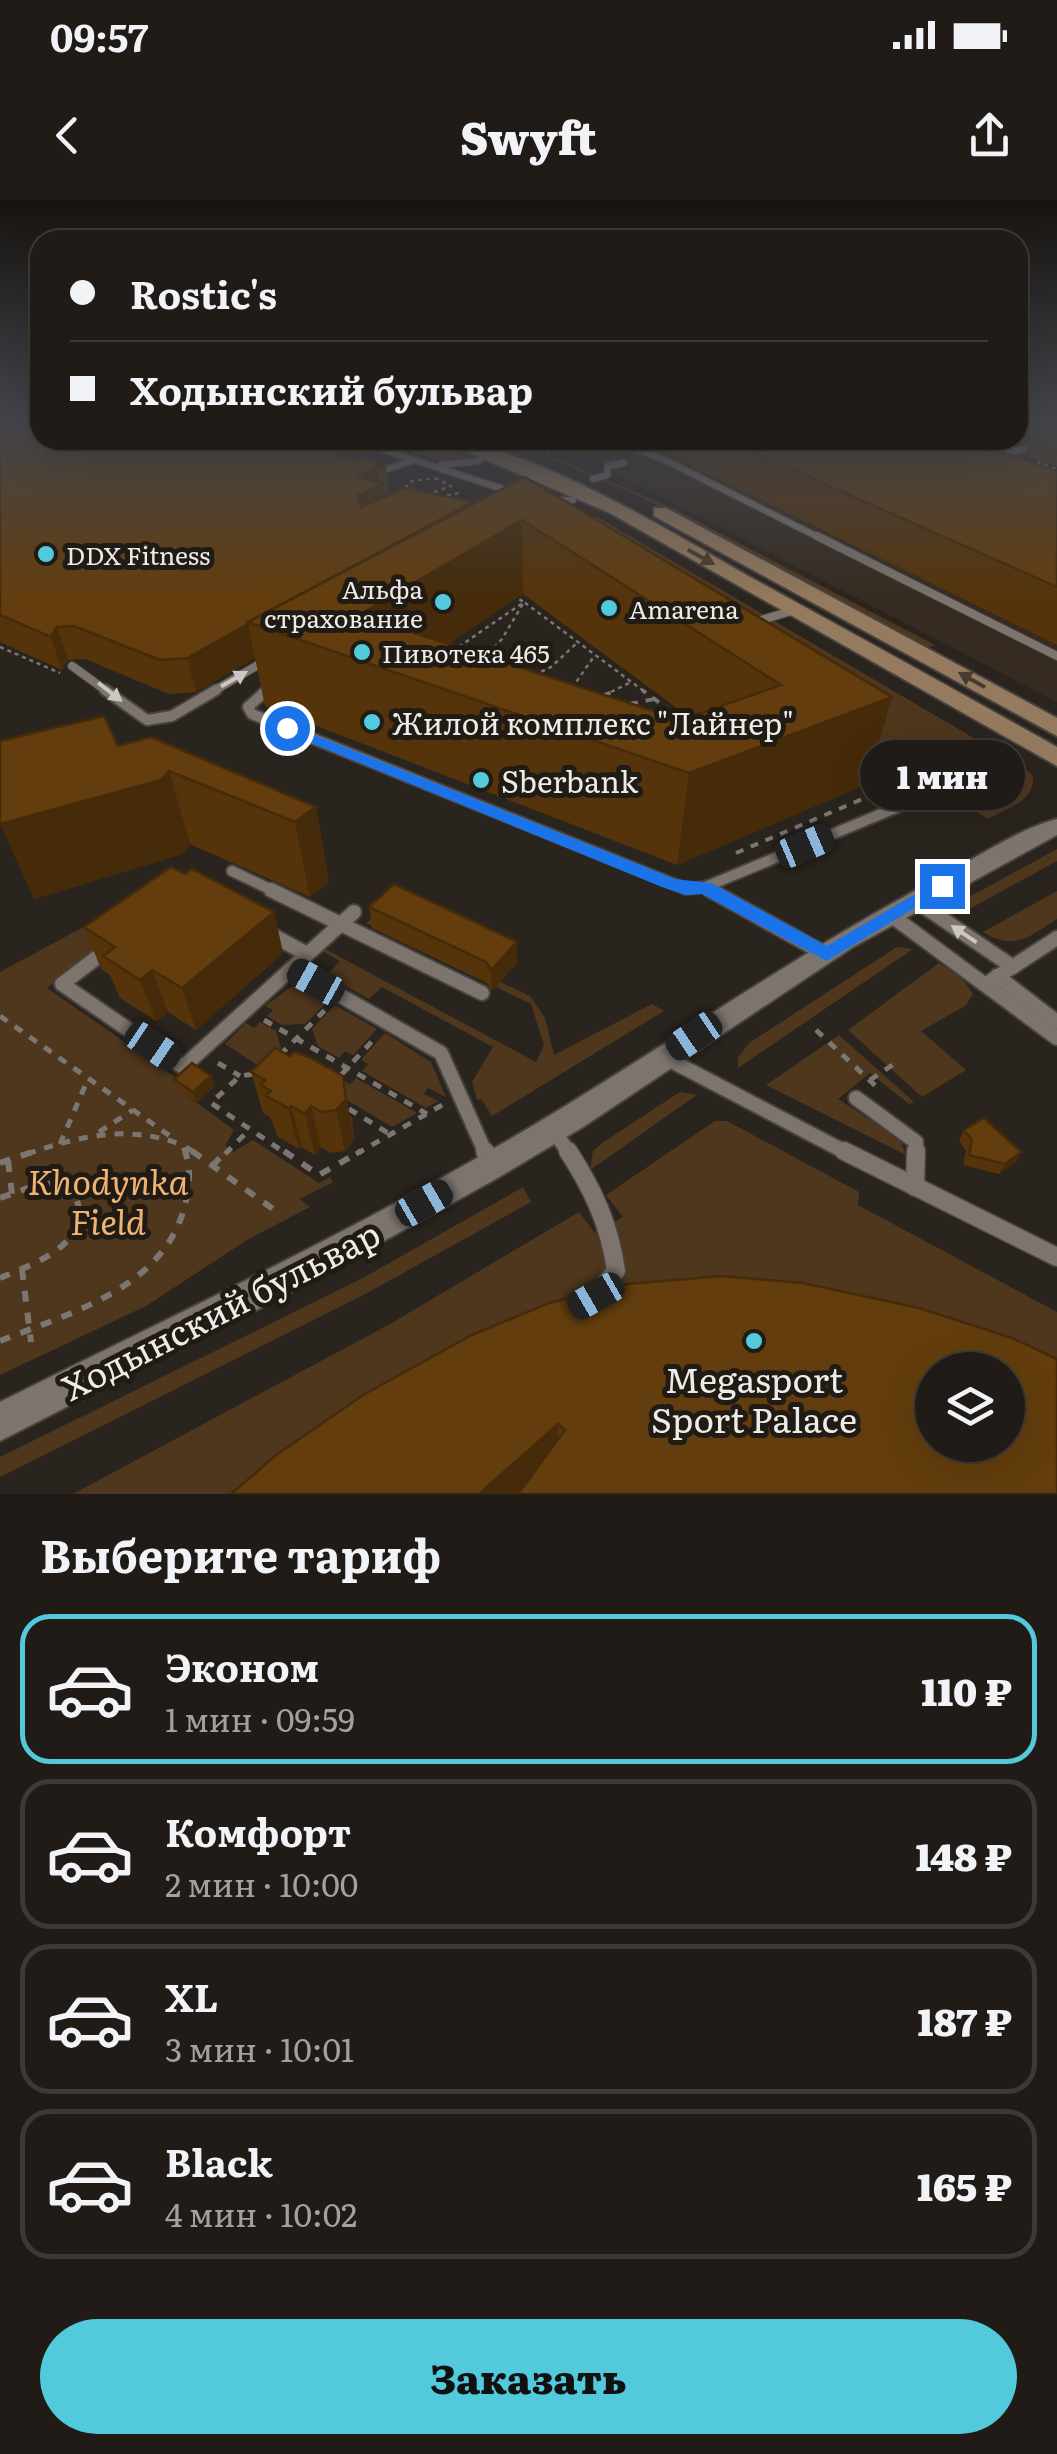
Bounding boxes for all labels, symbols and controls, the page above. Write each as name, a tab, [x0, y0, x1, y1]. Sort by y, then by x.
text: 09:57	[50, 7, 148, 64]
text: Swyft	[460, 102, 597, 169]
icon: back	[40, 108, 95, 163]
icon: share	[962, 108, 1017, 163]
text: Rostic's	[130, 264, 277, 321]
text: Ходынский бульвар	[130, 360, 533, 417]
place label: DDX Fitness	[66, 536, 210, 573]
marker: DDX Fitness	[35, 543, 57, 565]
one-way arrow	[686, 549, 715, 566]
place label: Альфа страхование	[264, 570, 424, 636]
place label: Amarena	[629, 590, 739, 627]
marker: Альфа страхование	[432, 591, 454, 613]
marker: Amarena	[598, 597, 620, 619]
place label: Пивотека 465	[382, 634, 550, 671]
marker: Пивотека 465	[351, 641, 373, 663]
one-way arrow	[220, 671, 248, 689]
one-way arrow	[958, 672, 986, 690]
one-way arrow	[97, 681, 123, 701]
place label: Жилой комплекс "Лайнер"	[392, 700, 794, 744]
route start	[265, 706, 310, 751]
marker: Жилой комплекс "Лайнер"	[361, 711, 383, 733]
callout: 1 мин	[860, 741, 1024, 811]
text: 1 мин	[897, 751, 988, 799]
place label: Sberbank	[501, 758, 639, 802]
marker: Sberbank	[470, 769, 492, 791]
car	[772, 820, 838, 872]
route end	[920, 864, 965, 909]
one-way arrow	[950, 925, 977, 944]
car	[282, 954, 350, 1010]
car	[661, 1007, 727, 1065]
car	[120, 1017, 186, 1075]
park label: Khodynka Field	[28, 1154, 188, 1246]
car	[391, 1175, 457, 1231]
street label: Ходынский бульвар	[52, 1206, 388, 1412]
car	[563, 1268, 629, 1324]
marker: Megasport Sport Palace	[743, 1330, 765, 1352]
place label: Megasport Sport Palace	[651, 1352, 857, 1444]
map controls	[915, 1352, 1025, 1462]
button: layers	[915, 1352, 1025, 1462]
text: Выберите тариф	[40, 1520, 441, 1587]
text: Эконом	[165, 1637, 319, 1694]
icon: car	[45, 1644, 135, 1734]
text: 110 ₽	[921, 1661, 1012, 1718]
text: 1 мин · 09:59	[165, 1694, 355, 1742]
text: Комфорт	[165, 1802, 351, 1859]
icon: car	[45, 1809, 135, 1899]
text: 148 ₽	[915, 1826, 1012, 1883]
text: 2 мин · 10:00	[165, 1859, 358, 1907]
text: XL	[165, 1967, 218, 2024]
icon: car	[45, 1974, 135, 2064]
text: 187 ₽	[918, 1991, 1012, 2048]
text: 3 мин · 10:01	[165, 2024, 354, 2072]
text: Black	[165, 2132, 273, 2189]
icon: car	[45, 2139, 135, 2229]
text: 165 ₽	[917, 2156, 1012, 2213]
text: 4 мин · 10:02	[165, 2189, 357, 2237]
button: Заказать	[40, 2319, 1017, 2434]

